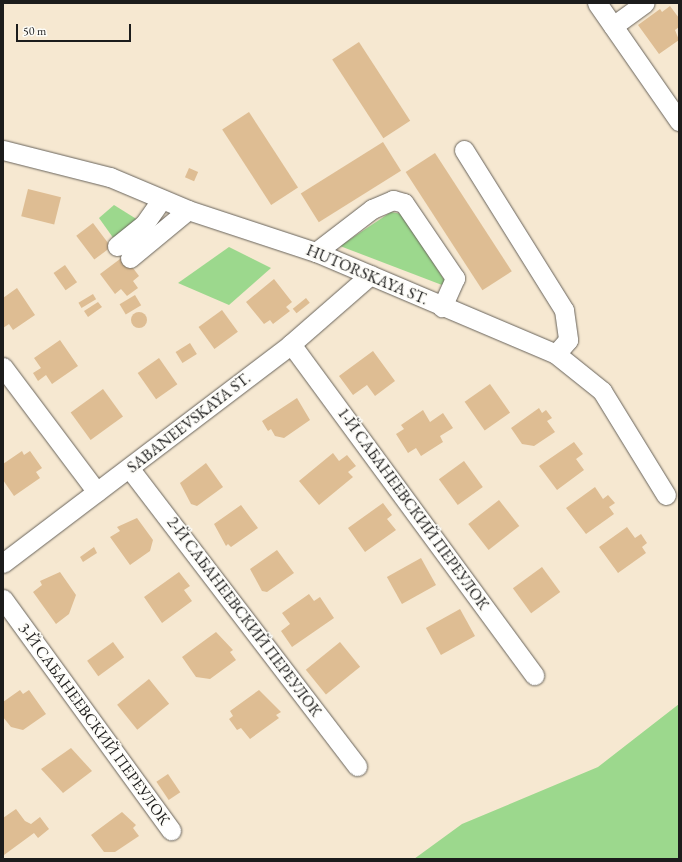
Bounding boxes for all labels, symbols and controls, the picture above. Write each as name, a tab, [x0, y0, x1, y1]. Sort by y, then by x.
scale bar	[18, 16, 133, 42]
text: 50 m	[23, 23, 46, 39]
street label: HUTORSKAYA ST.	[303, 241, 431, 309]
street label: SABANEEVSKAYA ST.	[123, 369, 255, 477]
street label: 1-Й САБАНЕЕВСКИЙ ПЕРЕУЛОК	[333, 404, 493, 614]
street label: 2-Й САБАНЕЕВСКИЙ ПЕРЕУЛОК	[163, 513, 325, 721]
street label: 3-Й САБАНЕЕВСКИЙ ПЕРЕУЛОК	[14, 619, 174, 829]

